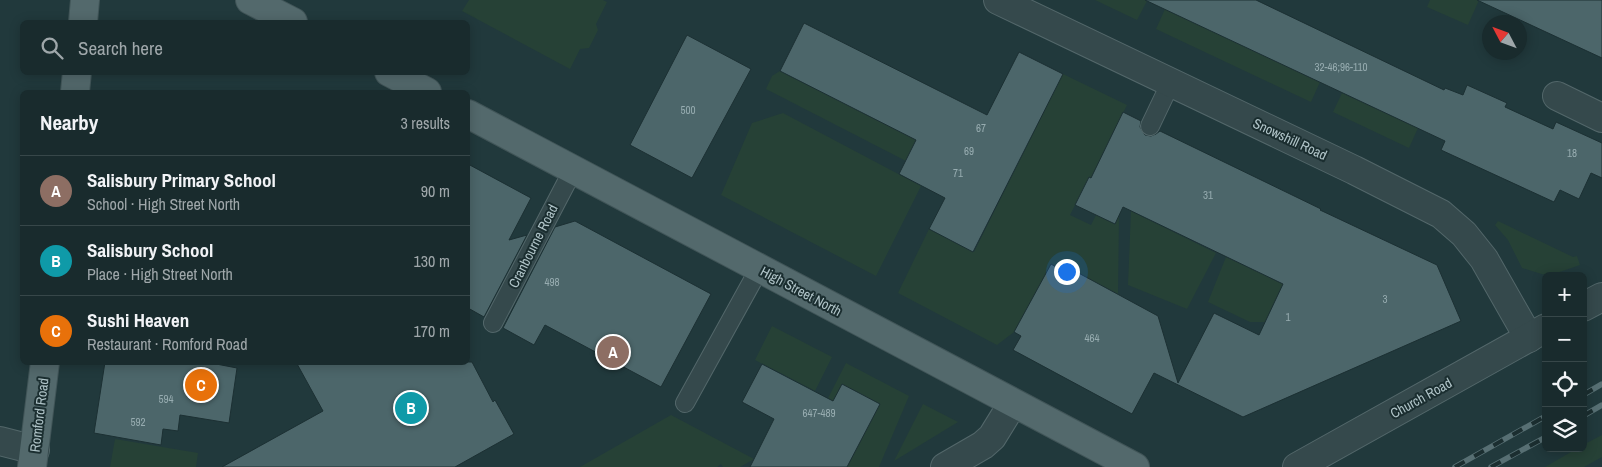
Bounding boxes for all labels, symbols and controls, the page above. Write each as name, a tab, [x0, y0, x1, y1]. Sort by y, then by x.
north arrow	[1482, 15, 1527, 60]
search box	[20, 20, 470, 75]
icon: search	[38, 34, 66, 62]
text: Search here	[78, 35, 163, 61]
house number: 32-46;96-110	[1315, 60, 1368, 74]
house number: 500	[680, 103, 696, 117]
text: Nearby	[40, 108, 98, 137]
text: 3 results	[400, 112, 450, 134]
street label: Snowshill Road	[1250, 114, 1330, 164]
house number: 67	[976, 121, 986, 135]
house number: 69	[964, 144, 974, 158]
house number: 18	[1567, 146, 1577, 160]
house number: 71	[953, 166, 963, 180]
text: Salisbury Primary School	[87, 167, 276, 193]
text: A	[51, 180, 61, 202]
text: 90 m	[421, 180, 450, 202]
house number: 31	[1203, 188, 1213, 202]
text: School · High Street North	[87, 193, 240, 215]
street label: Cranbourne Road	[504, 201, 562, 291]
text: Salisbury School	[87, 237, 213, 263]
text: B	[51, 250, 61, 272]
text: 130 m	[414, 250, 450, 272]
your location	[1054, 259, 1080, 285]
street label: High Street North	[757, 262, 845, 320]
text: Place · High Street North	[87, 263, 233, 285]
map controls	[1542, 272, 1587, 452]
button: +	[1542, 272, 1587, 317]
house number: 498	[544, 275, 560, 289]
house number: 3	[1382, 292, 1388, 306]
text: Sushi Heaven	[87, 307, 189, 333]
house number: 1	[1285, 310, 1291, 324]
button: −	[1542, 317, 1587, 362]
text: C	[51, 320, 61, 342]
text: 170 m	[414, 320, 450, 342]
house number: 464	[1084, 331, 1100, 345]
text: Restaurant · Romford Road	[87, 333, 247, 355]
pin: A	[597, 333, 629, 371]
button: locate	[1542, 362, 1587, 407]
pin: C	[185, 366, 217, 404]
street label: Church Road	[1387, 374, 1455, 422]
street label: Romford Road	[26, 377, 52, 453]
pin: B	[395, 389, 427, 427]
house number: 594	[158, 392, 174, 406]
house number: 647-489	[802, 406, 836, 420]
button: layers	[1542, 407, 1587, 452]
house number: 592	[130, 415, 146, 429]

